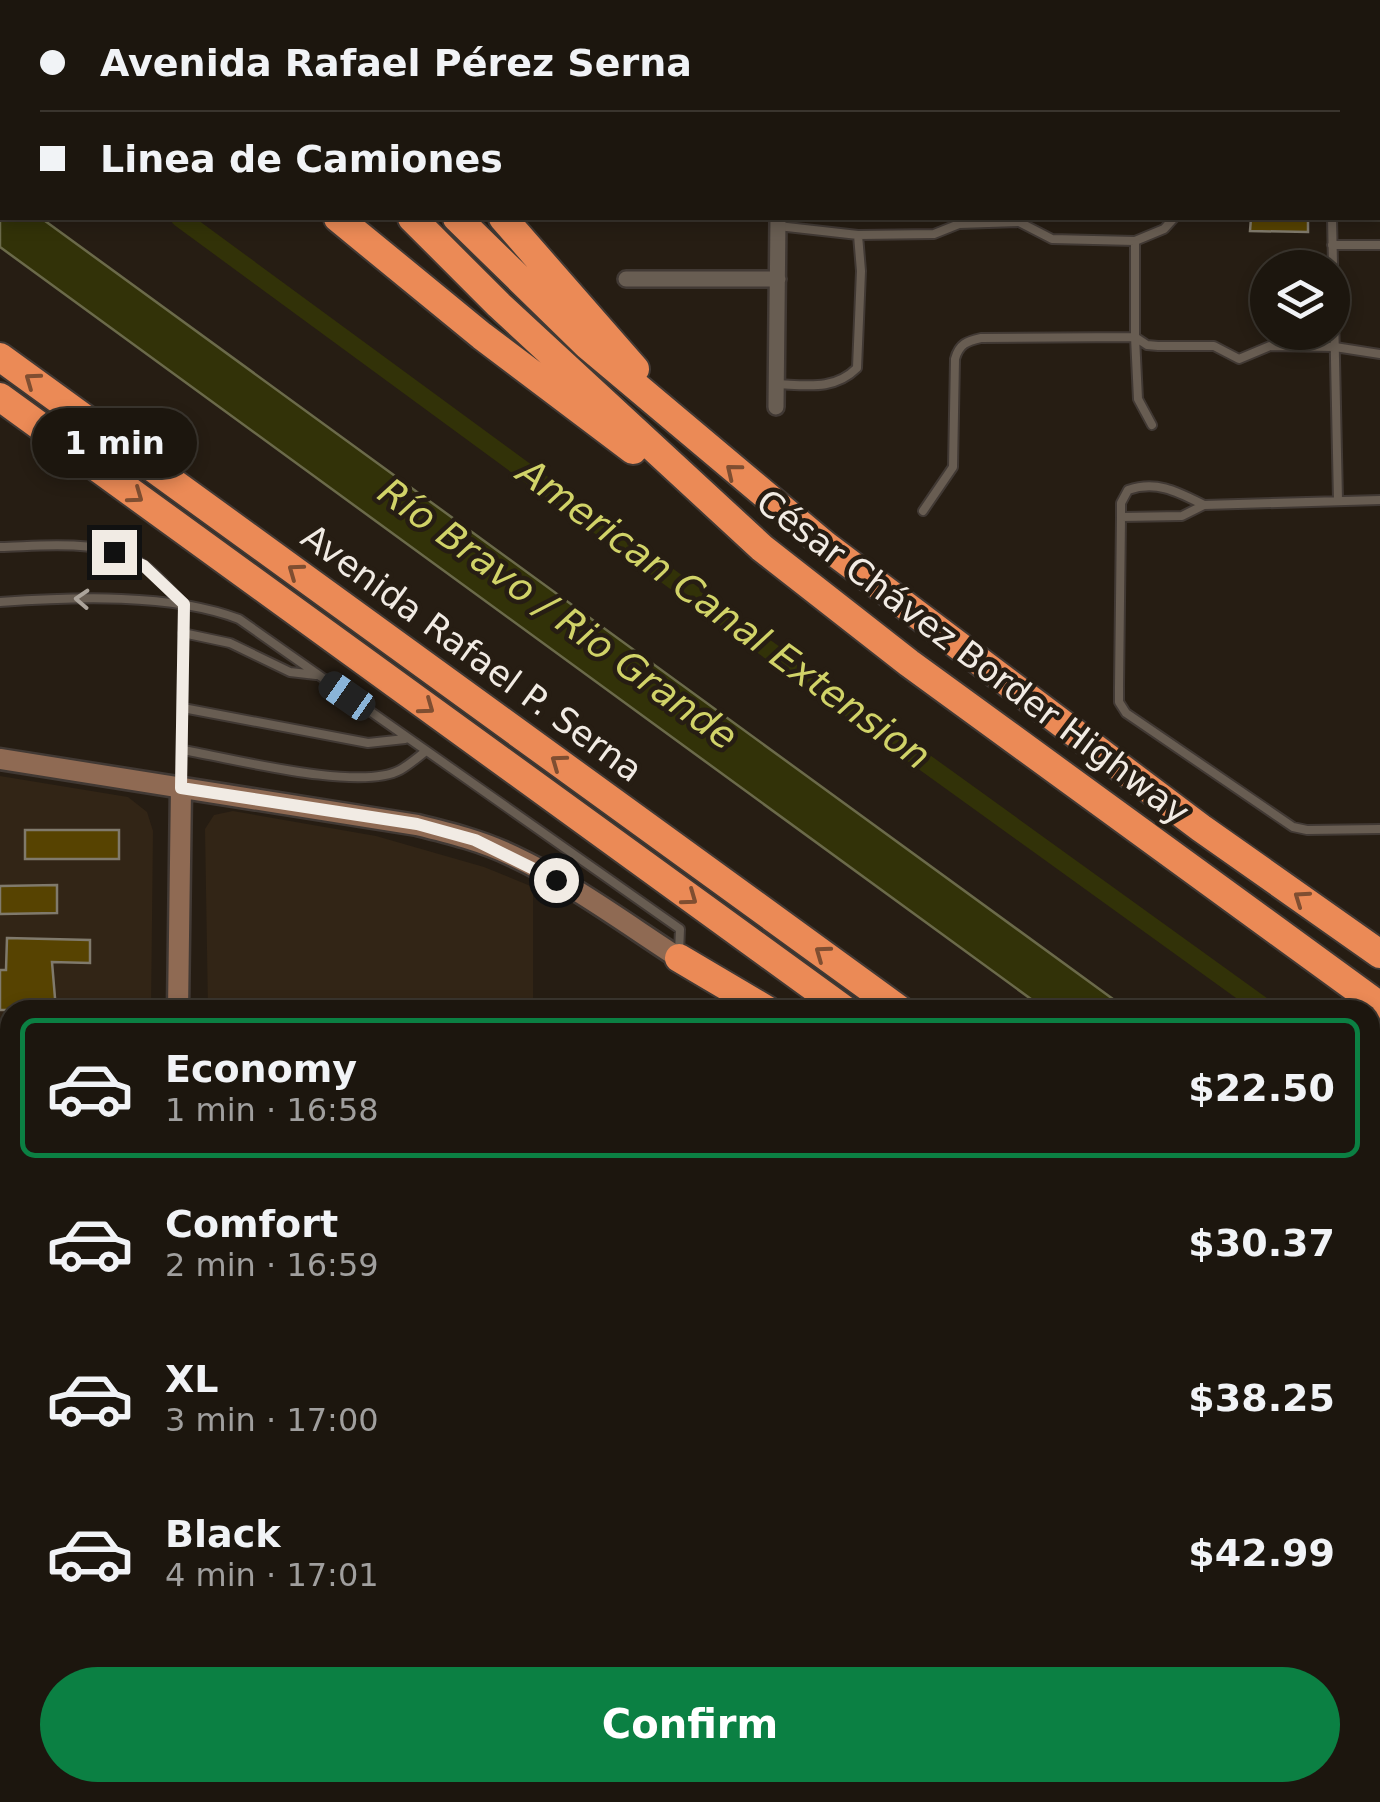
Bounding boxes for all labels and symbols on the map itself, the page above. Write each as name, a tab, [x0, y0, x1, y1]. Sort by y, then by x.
one-way arrow	[25, 375, 43, 392]
callout: 1 min	[32, 407, 196, 477]
water label: American Canal Extension	[507, 448, 939, 779]
one-way arrow	[727, 465, 745, 483]
water label: Río Bravo / Rio Grande	[370, 469, 746, 759]
street label: César Chávez Border Highway	[749, 481, 1197, 833]
one-way arrow	[124, 483, 143, 502]
street label: Avenida Rafael P. Serna	[294, 516, 650, 790]
route end	[92, 530, 137, 575]
one-way arrow	[288, 566, 306, 583]
one-way arrow	[73, 589, 89, 610]
car	[314, 667, 380, 725]
one-way arrow	[416, 695, 434, 713]
one-way arrow	[551, 756, 570, 774]
route start	[534, 858, 579, 903]
one-way arrow	[679, 886, 697, 903]
one-way arrow	[1293, 892, 1312, 910]
one-way arrow	[814, 946, 833, 965]

